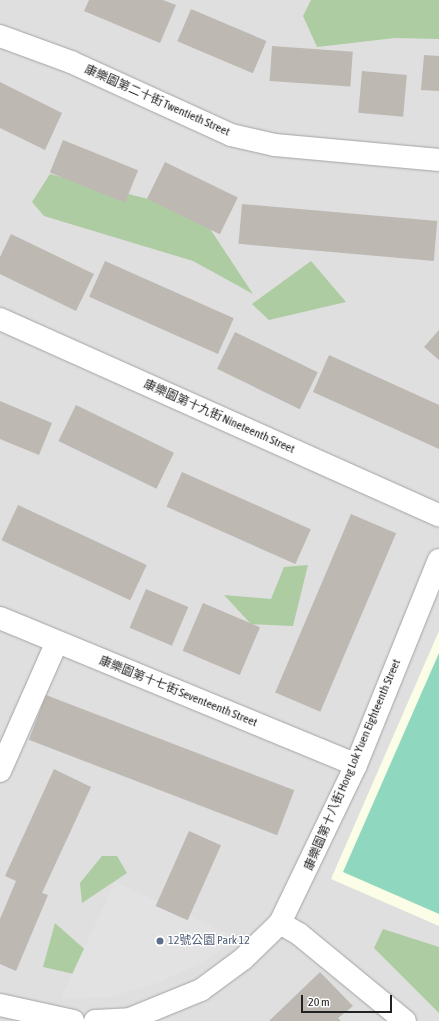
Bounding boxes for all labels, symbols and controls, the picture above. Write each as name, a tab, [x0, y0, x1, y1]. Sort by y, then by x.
street label: 康樂園第二十街 Twentieth Street	[82, 62, 232, 140]
street label: 康樂園第十九街 Nineteenth Street	[141, 377, 297, 457]
street label: 康樂園第十七街 Seventeenth Street	[97, 654, 259, 730]
street label: 康樂園第十八街 Hong Lok Yuen Eighteenth Street	[302, 657, 404, 873]
place label: 12號公園 Park 12	[168, 934, 250, 948]
marker: 12號公園 Park 12	[155, 936, 165, 946]
scale bar	[303, 987, 394, 1013]
text: 20 m	[308, 995, 330, 1009]

